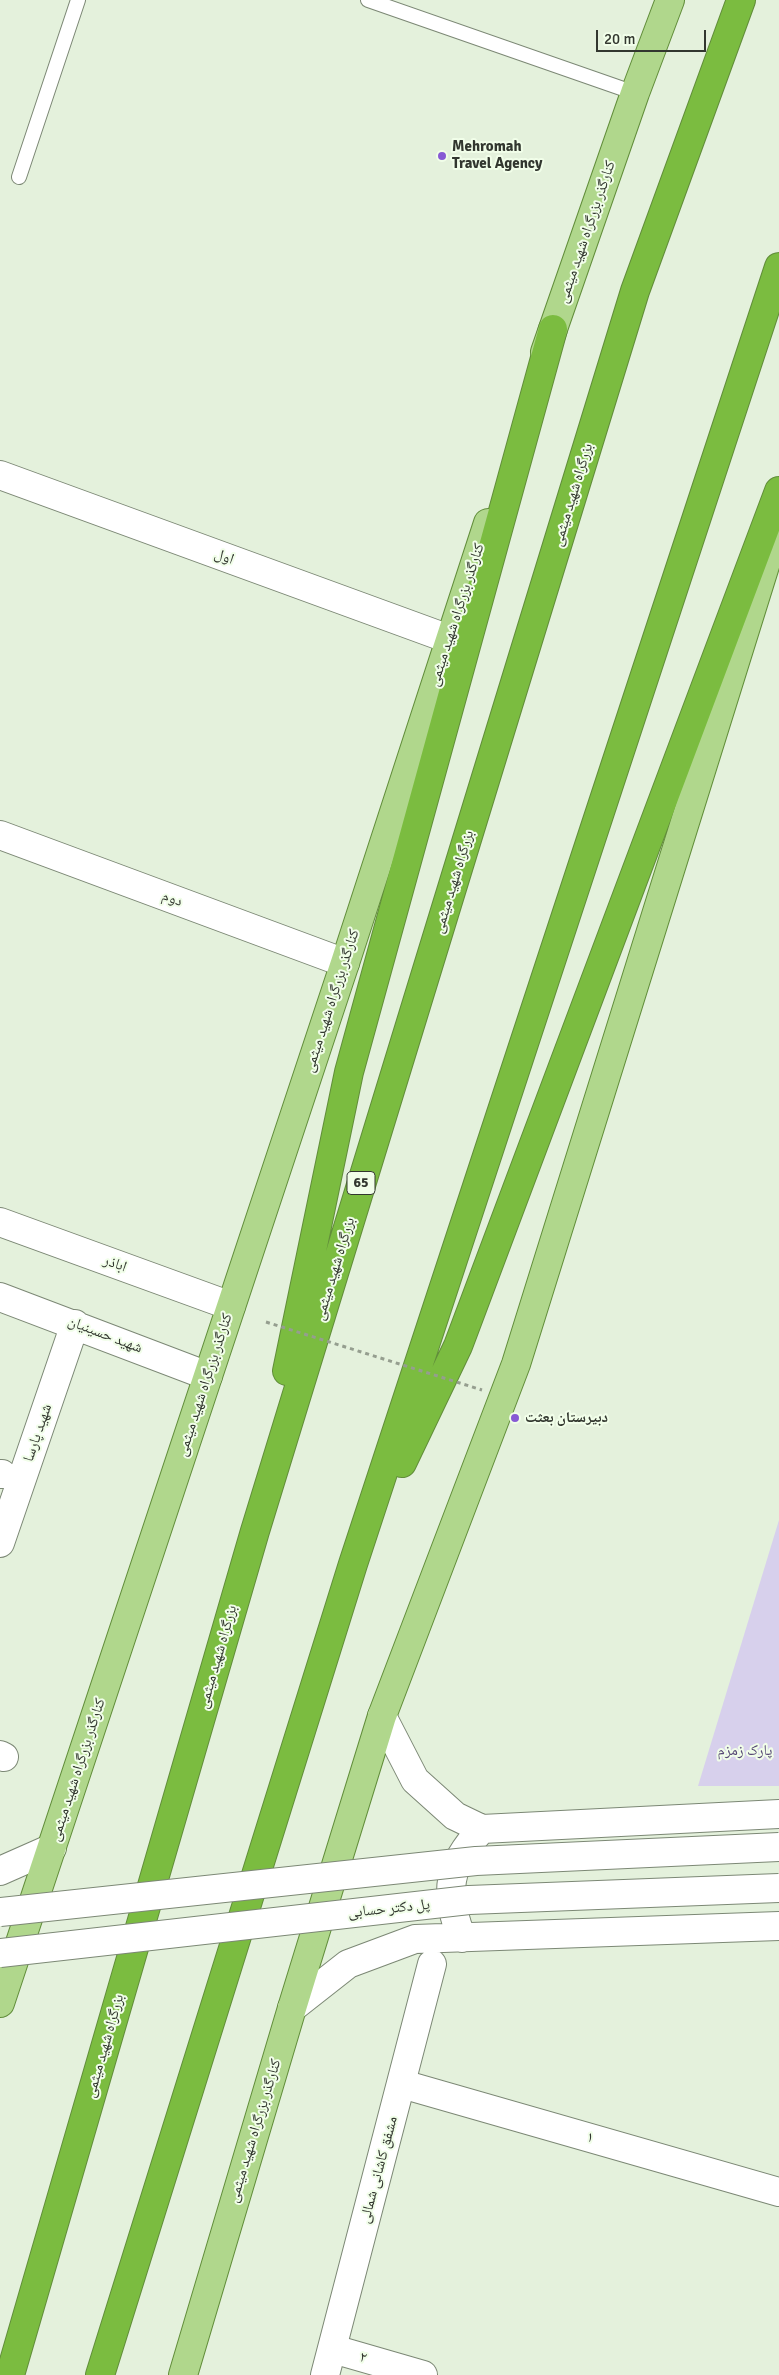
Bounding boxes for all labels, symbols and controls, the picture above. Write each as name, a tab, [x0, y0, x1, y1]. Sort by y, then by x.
scale bar	[599, 20, 709, 52]
text: 20 m	[604, 30, 635, 48]
place label: Mehromah Travel Agency	[452, 138, 542, 173]
marker: Mehromah Travel Agency	[436, 150, 448, 162]
street label: کنارگذر بزرگراه شهید میثمی	[554, 158, 620, 306]
street label: بزرگراه شهید میثمی	[549, 441, 597, 549]
street label: کنارگذر بزرگراه شهید میثمی	[425, 541, 489, 689]
street label: اول	[212, 545, 236, 569]
street label: بزرگراه شهید میثمی	[430, 828, 478, 936]
street label: دوم	[159, 887, 185, 911]
street label: کنارگذر بزرگراه شهید میثمی	[300, 927, 364, 1075]
road number: 65	[347, 1172, 375, 1194]
street label: بزرگراه شهید میثمی	[311, 1215, 359, 1323]
street label: اباذر	[101, 1252, 129, 1276]
street label: کنارگذر بزرگراه شهید میثمی	[173, 1311, 237, 1459]
street label: شهید حسینیان	[65, 1313, 145, 1357]
street label: شهید پارسا	[20, 1402, 56, 1464]
place label: دبیرستان بعثت	[525, 1409, 608, 1427]
marker: دبیرستان بعثت	[509, 1412, 521, 1424]
street label: بزرگراه شهید میثمی	[195, 1603, 241, 1711]
street label: کنارگذر بزرگراه شهید میثمی	[46, 1696, 110, 1844]
park label: پارک زمزم	[718, 1742, 772, 1760]
street label: پل دکتر حسابی	[347, 1896, 431, 1922]
street label: بزرگراه شهید میثمی	[82, 1992, 128, 2100]
street label: کنارگذر بزرگراه شهید میثمی	[225, 2057, 285, 2205]
street label: مشفق کاشانی شمالی	[356, 2114, 402, 2226]
street label: ۱	[584, 2128, 596, 2148]
street label: ۲	[357, 2348, 369, 2368]

